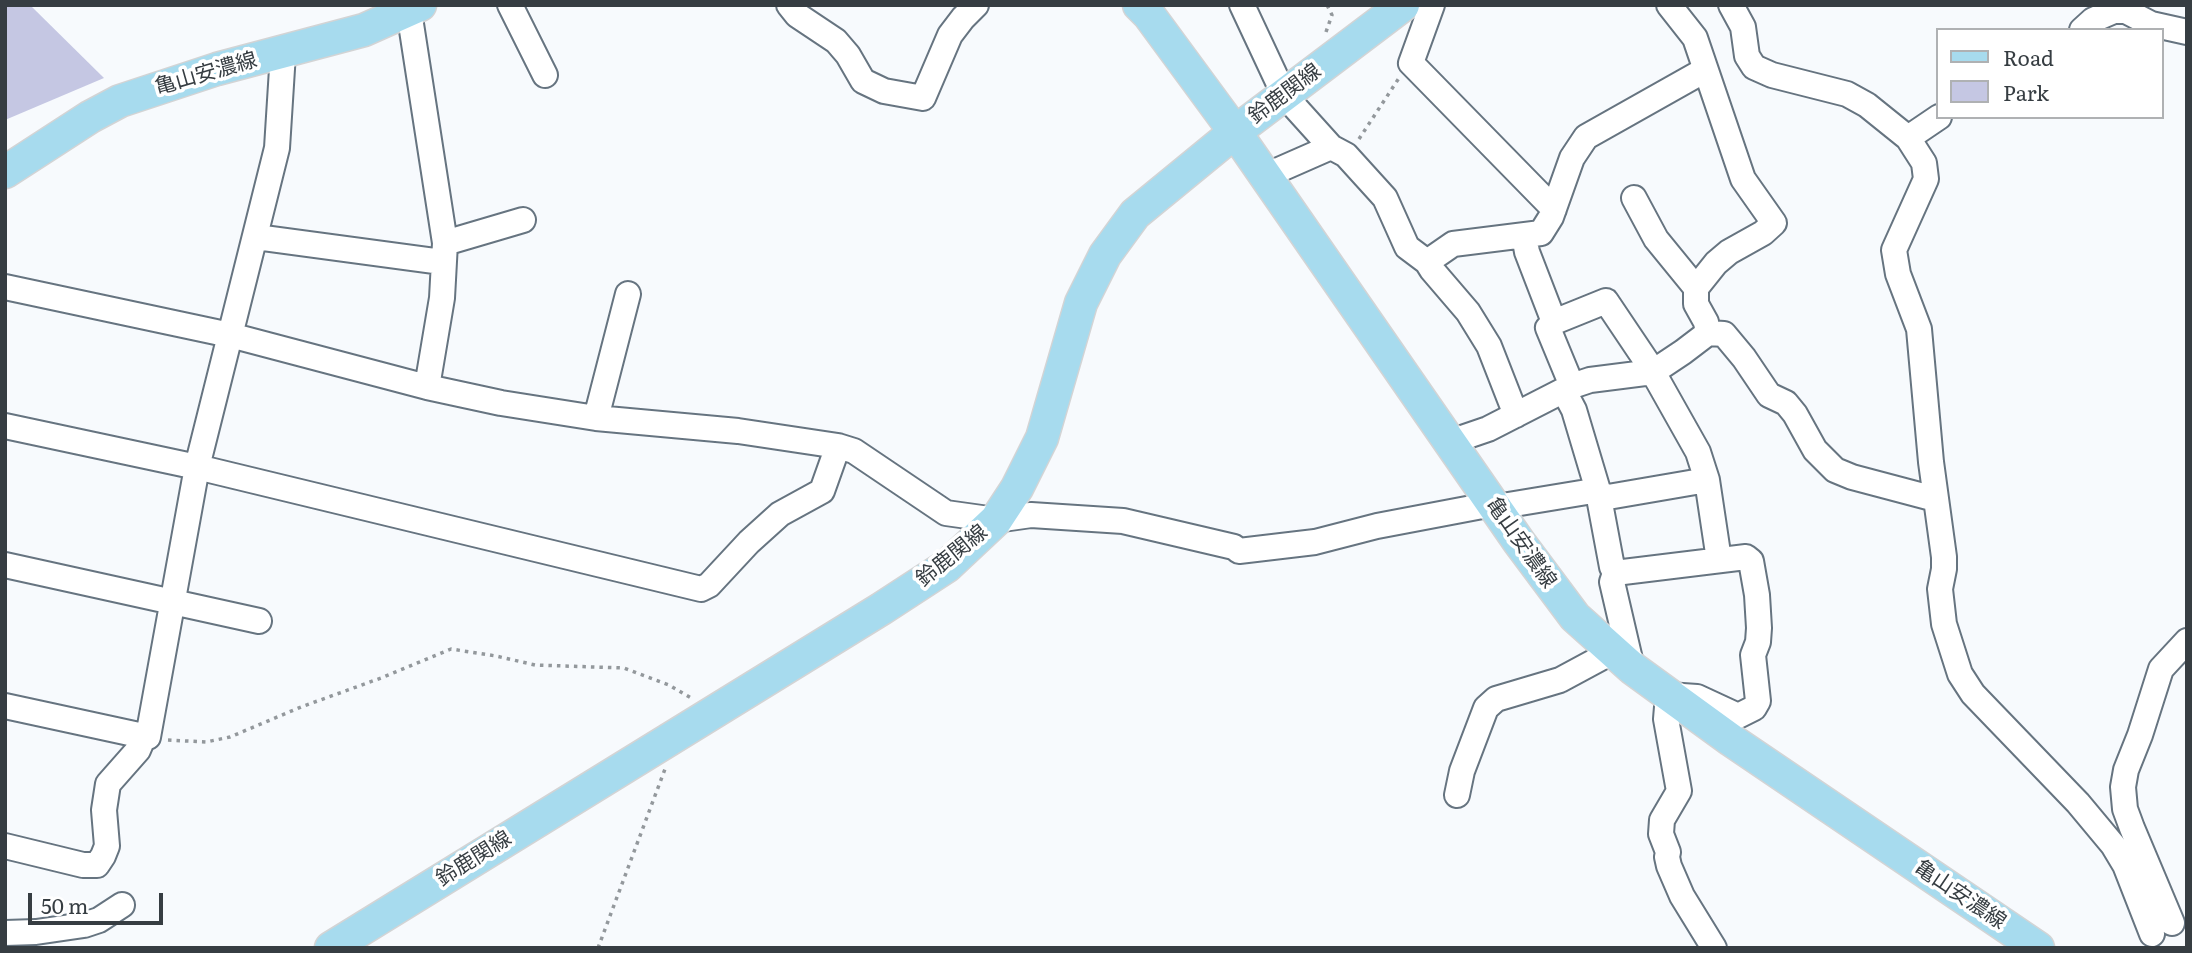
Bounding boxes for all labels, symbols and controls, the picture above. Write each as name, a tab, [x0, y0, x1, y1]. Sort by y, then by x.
legend	[1937, 28, 2164, 119]
text: Road	[2003, 41, 2054, 72]
street label: 亀山安濃線	[152, 47, 260, 101]
street label: 鈴鹿関線	[1244, 59, 1326, 129]
text: Park	[2003, 76, 2049, 107]
street label: 亀山安濃線	[1481, 493, 1561, 593]
street label: 鈴鹿関線	[911, 520, 993, 592]
street label: 鈴鹿関線	[432, 826, 516, 892]
street label: 亀山安濃線	[1909, 855, 2011, 935]
scale bar	[32, 880, 166, 924]
text: 50 m	[41, 889, 88, 920]

